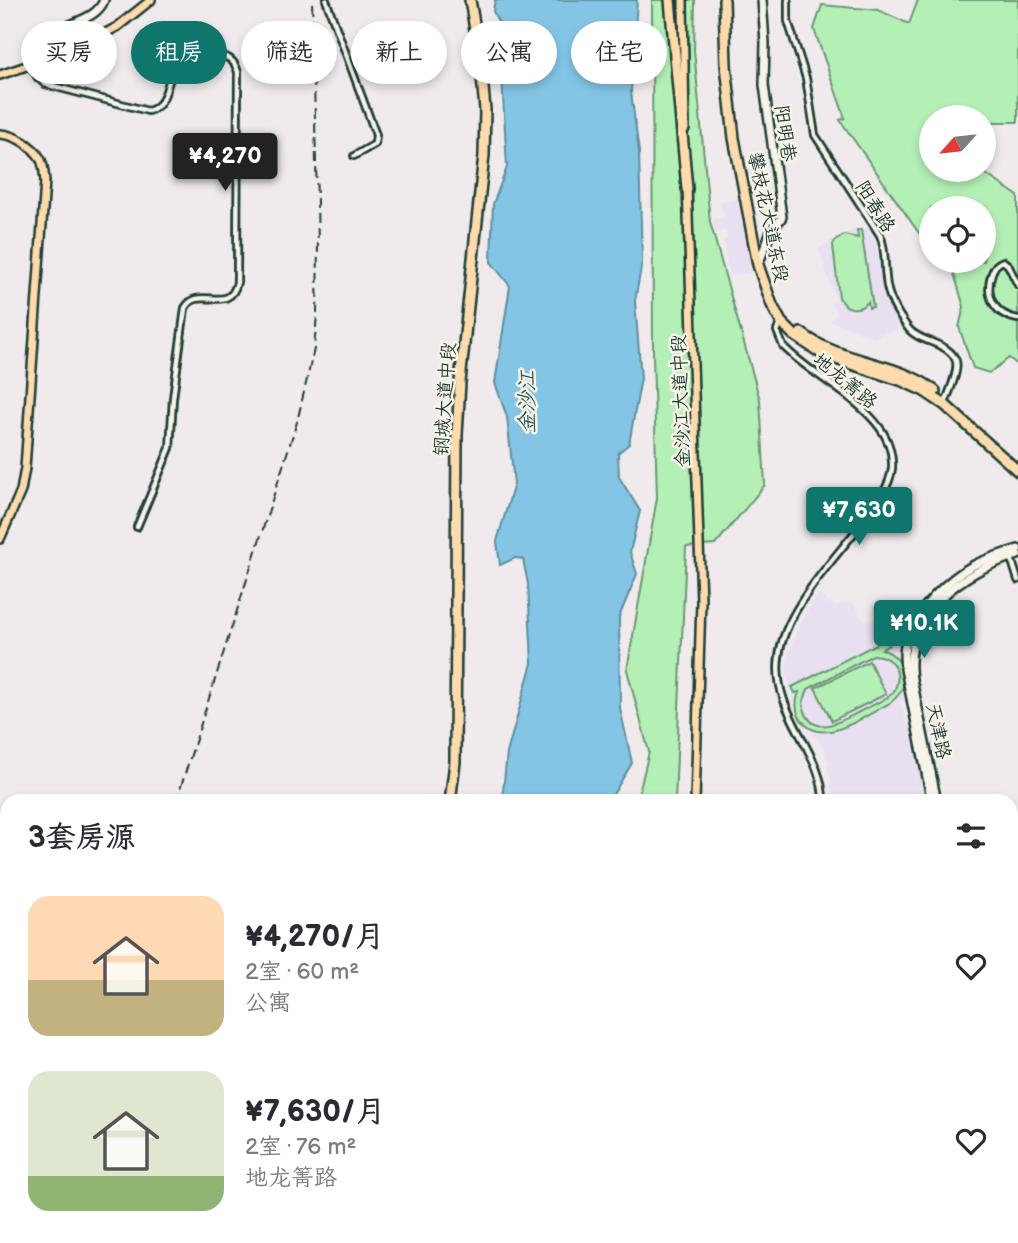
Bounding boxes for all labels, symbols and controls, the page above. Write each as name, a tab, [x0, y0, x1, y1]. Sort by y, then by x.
chip: 买房	[21, 21, 117, 84]
chip: 租房	[131, 21, 227, 84]
chip: 筛选	[241, 21, 337, 84]
chip: 新上	[351, 21, 447, 84]
chip: 公寓	[461, 21, 557, 84]
chip: 住宅	[571, 21, 667, 84]
street label: 阳明巷	[769, 103, 800, 163]
north arrow	[919, 105, 996, 182]
map controls	[919, 105, 996, 273]
pin: ¥4,270	[168, 134, 282, 193]
text: ¥4,270	[188, 142, 262, 170]
street label: 攀枝花大道东段	[742, 150, 793, 285]
street label: 阳春路	[850, 177, 900, 237]
button: locate	[919, 196, 996, 273]
street label: 金沙江大道中段	[668, 334, 695, 468]
street label: 钢城大道中段	[430, 341, 461, 457]
street label: 地龙箐路	[808, 348, 882, 414]
water label: 金沙江	[515, 370, 540, 434]
pin: ¥7,630	[802, 488, 916, 547]
text: ¥7,630	[822, 496, 896, 524]
pin: ¥10.1K	[867, 600, 981, 660]
text: ¥10.1K	[890, 609, 958, 637]
street label: 天津路	[920, 701, 955, 762]
icon: filters	[952, 817, 990, 855]
text: 3套房源	[28, 820, 136, 856]
text: ¥4,270/月	[245, 919, 385, 955]
icon: home	[84, 924, 168, 1008]
icon: heart	[952, 947, 990, 985]
text: 2室 · 60 m²	[245, 958, 359, 986]
text: 公寓	[245, 989, 291, 1017]
text: ¥7,630/月	[245, 1094, 385, 1130]
icon: home	[84, 1099, 168, 1183]
icon: heart	[952, 1122, 990, 1160]
text: 2室 · 76 m²	[245, 1133, 356, 1161]
text: 地龙箐路	[245, 1164, 337, 1192]

